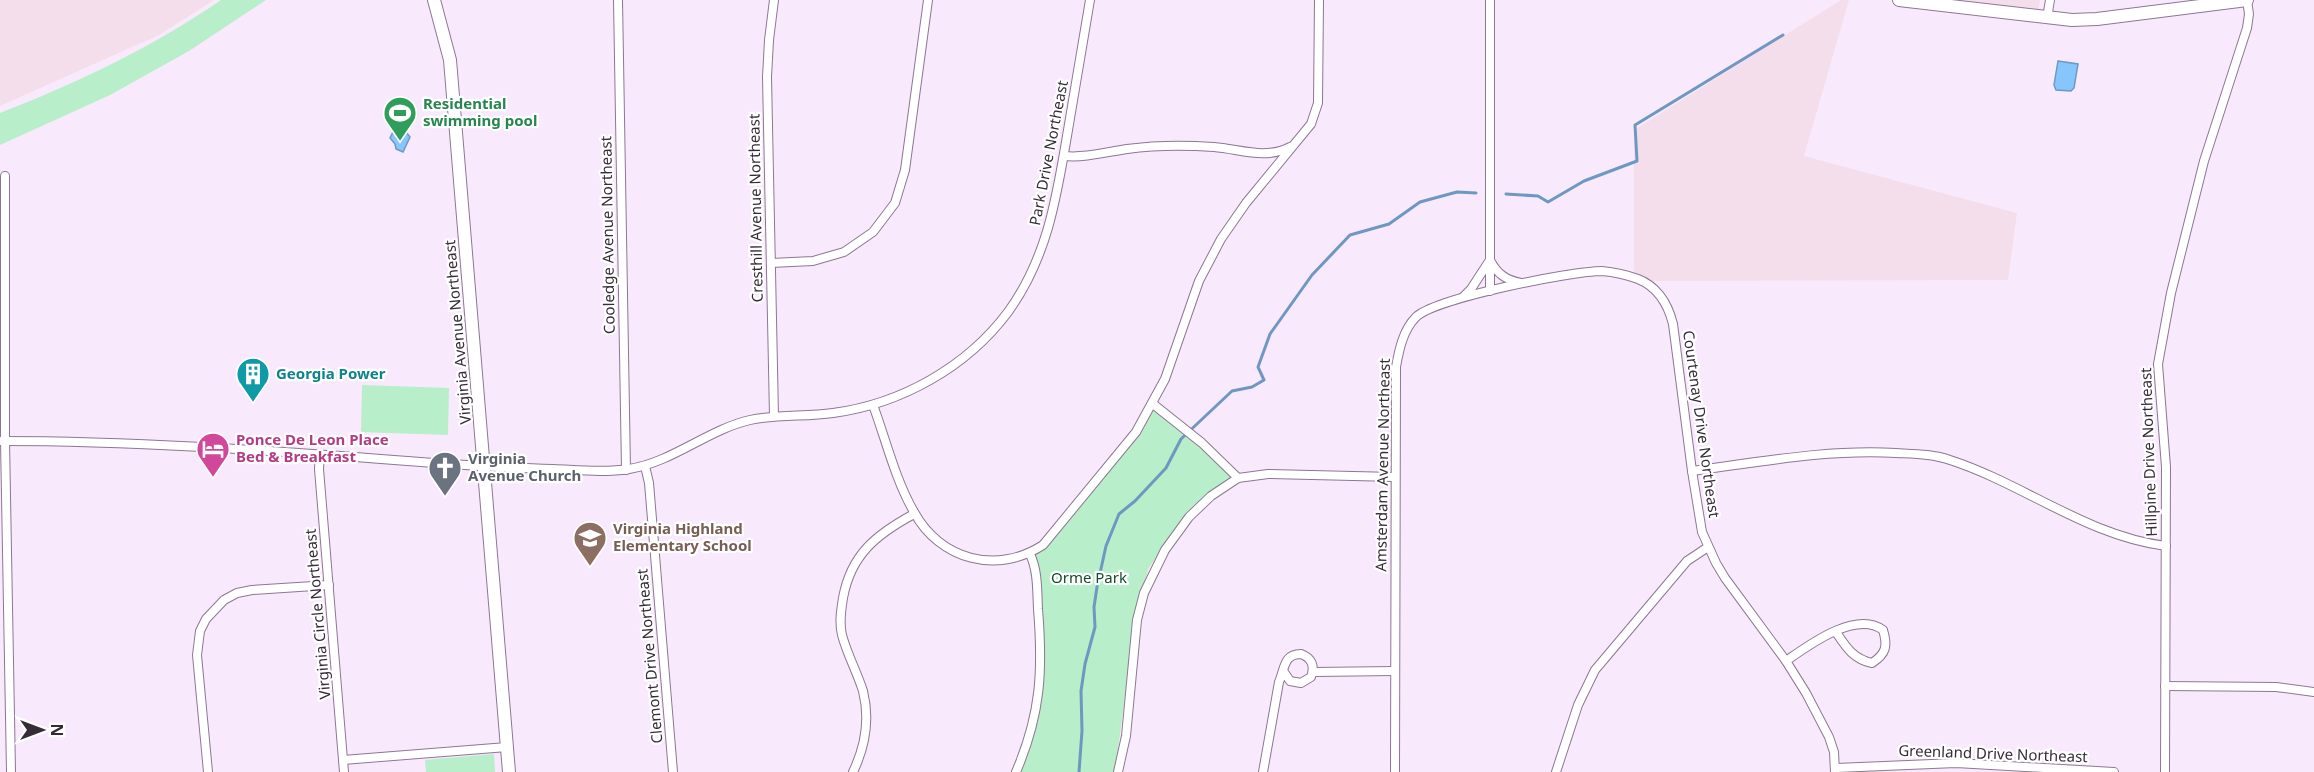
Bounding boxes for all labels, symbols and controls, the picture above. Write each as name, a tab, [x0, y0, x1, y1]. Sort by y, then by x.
street label: Park Drive Northeast	[1024, 78, 1072, 227]
place label: Residential swimming pool	[423, 93, 537, 130]
sports icon: Residential swimming pool	[382, 95, 418, 142]
street label: Cresthill Avenue Northeast	[743, 113, 767, 302]
street label: Cooledge Avenue Northeast	[595, 135, 619, 334]
street label: Virginia Avenue Northeast	[439, 239, 475, 425]
street label: Courtenay Drive Northeast	[1679, 329, 1725, 519]
building icon: Georgia Power	[235, 356, 271, 403]
street label: Amsterdam Avenue Northeast	[1370, 357, 1394, 572]
place label: Georgia Power	[276, 363, 386, 383]
street label: Hillpine Drive Northeast	[2135, 367, 2161, 537]
place label: Ponce De Leon Place Bed & Breakfast	[236, 429, 389, 466]
hotel icon: Ponce De Leon Place Bed & Breakfast	[195, 431, 231, 478]
place label: Virginia Avenue Church	[468, 448, 581, 485]
church icon: Virginia Avenue Church	[427, 450, 463, 497]
place label: Virginia Highland Elementary School	[613, 518, 752, 555]
school or university icon: Virginia Highland Elementary School	[572, 520, 608, 567]
street label: Virginia Circle Northeast	[300, 527, 334, 700]
street label: Clemont Drive Northeast	[631, 567, 667, 744]
park label: Orme Park	[1051, 567, 1127, 587]
north arrow	[12, 700, 72, 760]
text: N	[46, 723, 68, 737]
street label: Greenland Drive Northeast	[1898, 740, 2089, 766]

